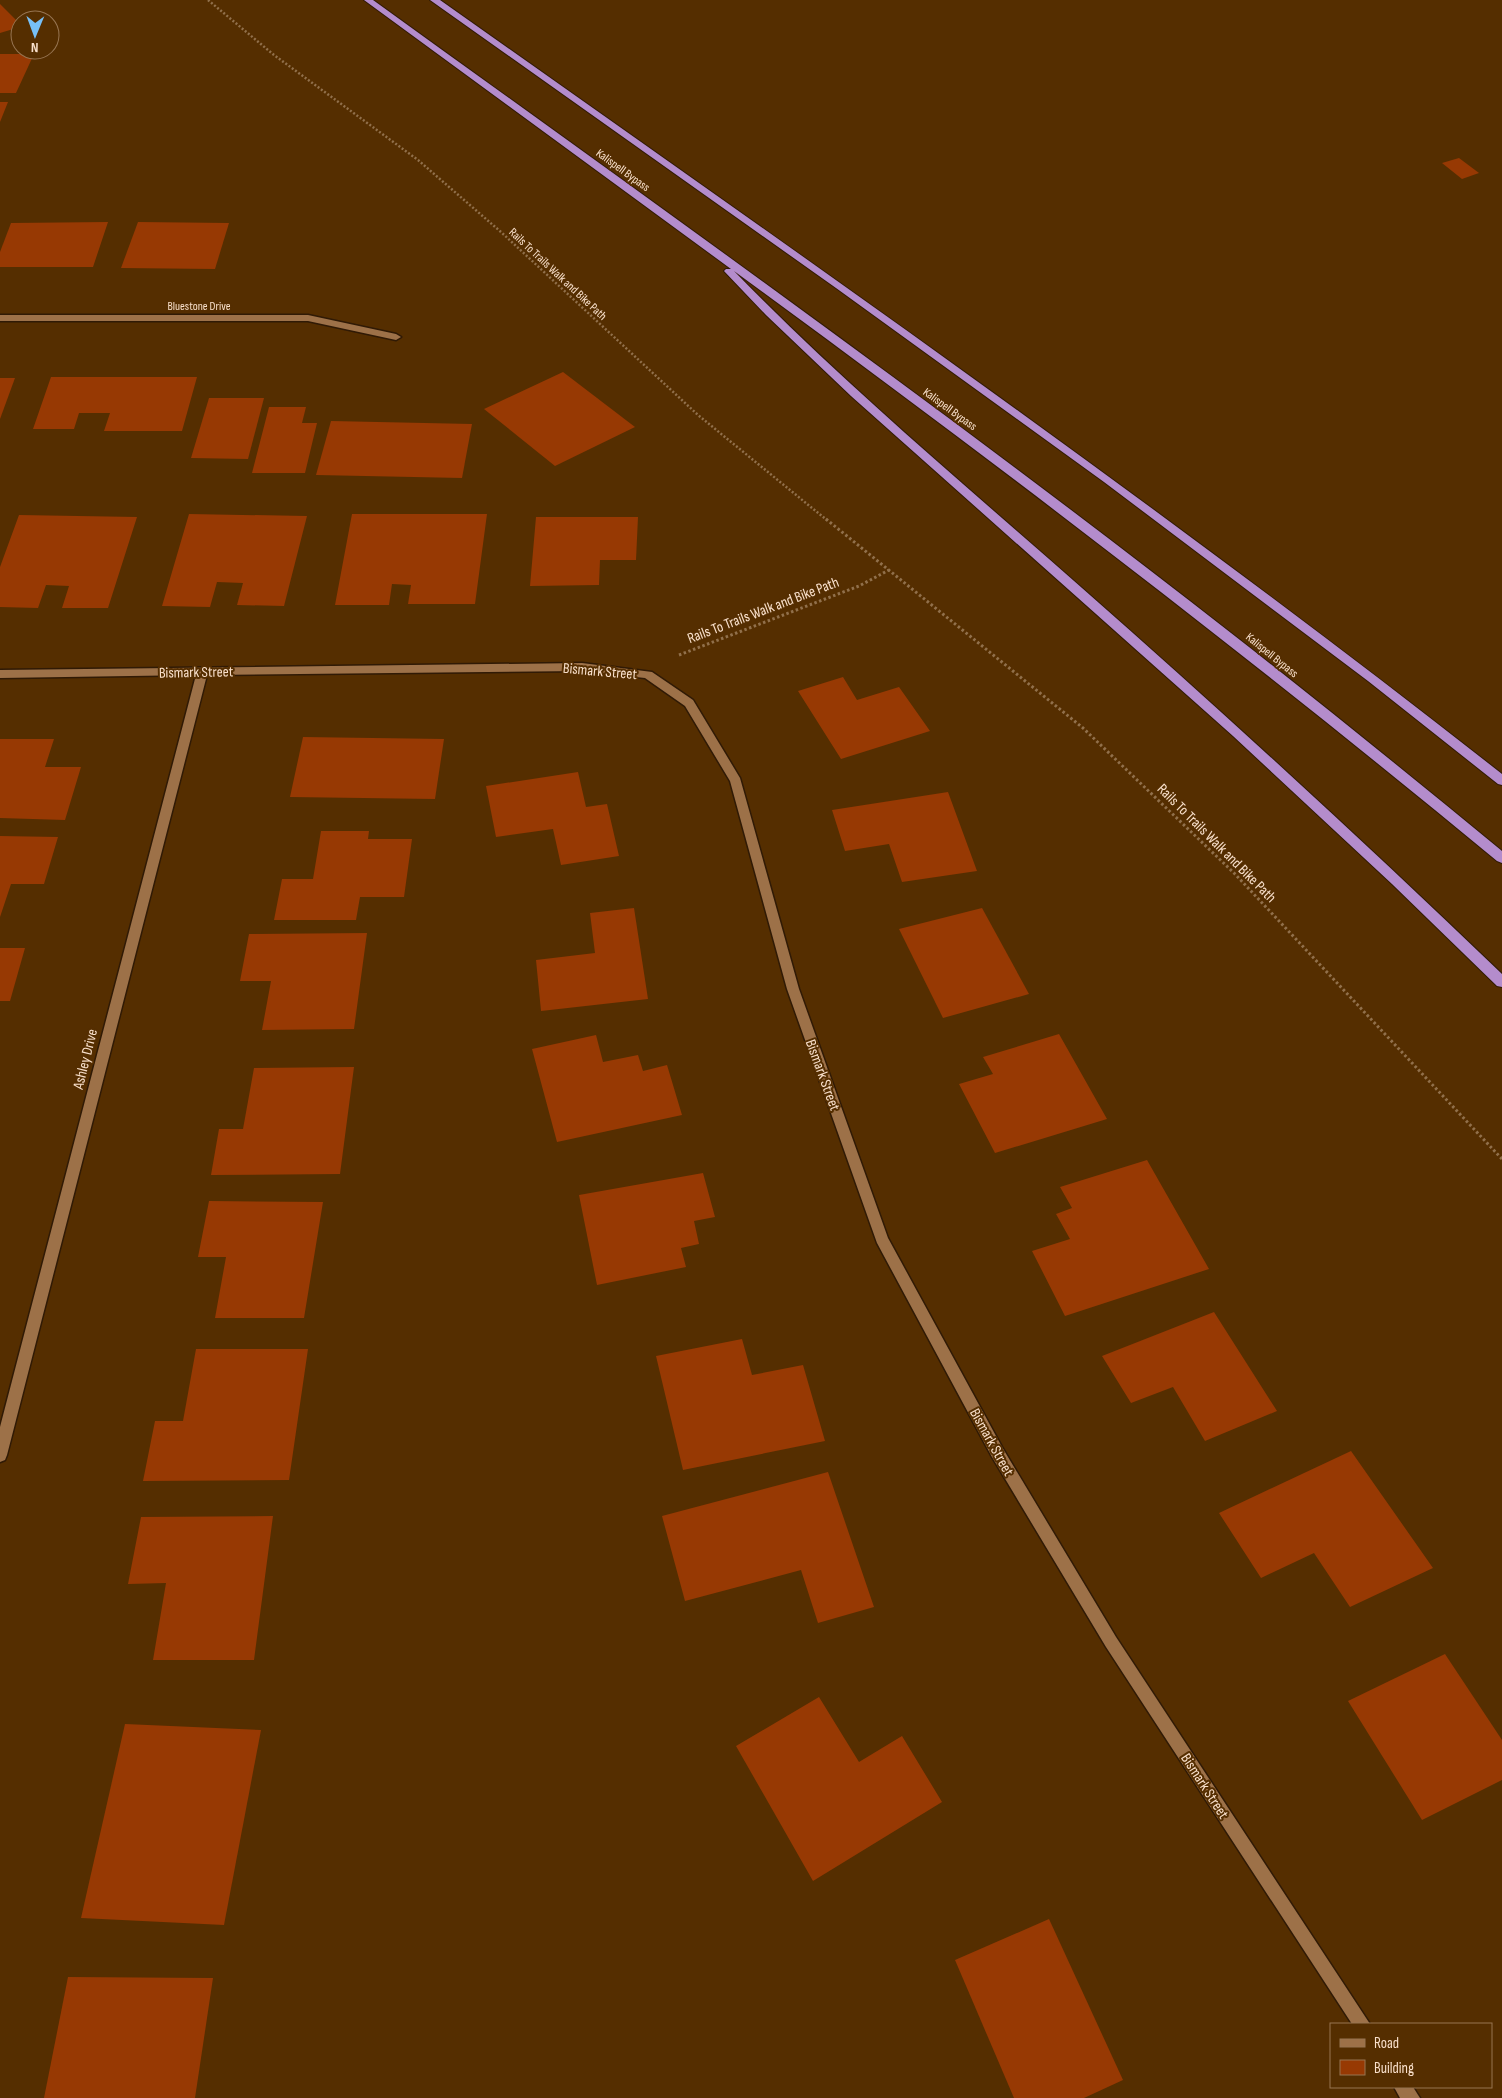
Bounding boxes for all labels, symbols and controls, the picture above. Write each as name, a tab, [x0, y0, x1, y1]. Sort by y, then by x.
north arrow	[10, 10, 60, 60]
text: N	[31, 39, 39, 56]
street label: Kalispell Bypass	[593, 146, 653, 195]
street label: Rails To Trails Walk and Bike Path	[505, 225, 610, 324]
street label: Bluestone Drive	[167, 299, 231, 314]
street label: Kalispell Bypass	[920, 385, 980, 434]
street label: Rails To Trails Walk and Bike Path	[685, 573, 842, 648]
street label: Kalispell Bypass	[1242, 630, 1301, 681]
street label: Bismark Street	[562, 659, 638, 684]
street label: Bismark Street	[159, 662, 234, 683]
street label: Rails To Trails Walk and Bike Path	[1153, 780, 1280, 907]
street label: Ashley Drive	[69, 1027, 102, 1092]
street label: Bismark Street	[801, 1037, 844, 1114]
street label: Bismark Street	[965, 1405, 1018, 1480]
street label: Bismark Street	[1176, 1750, 1233, 1823]
legend	[1330, 2023, 1492, 2088]
text: Road	[1374, 2034, 1399, 2053]
text: Building	[1374, 2059, 1414, 2078]

